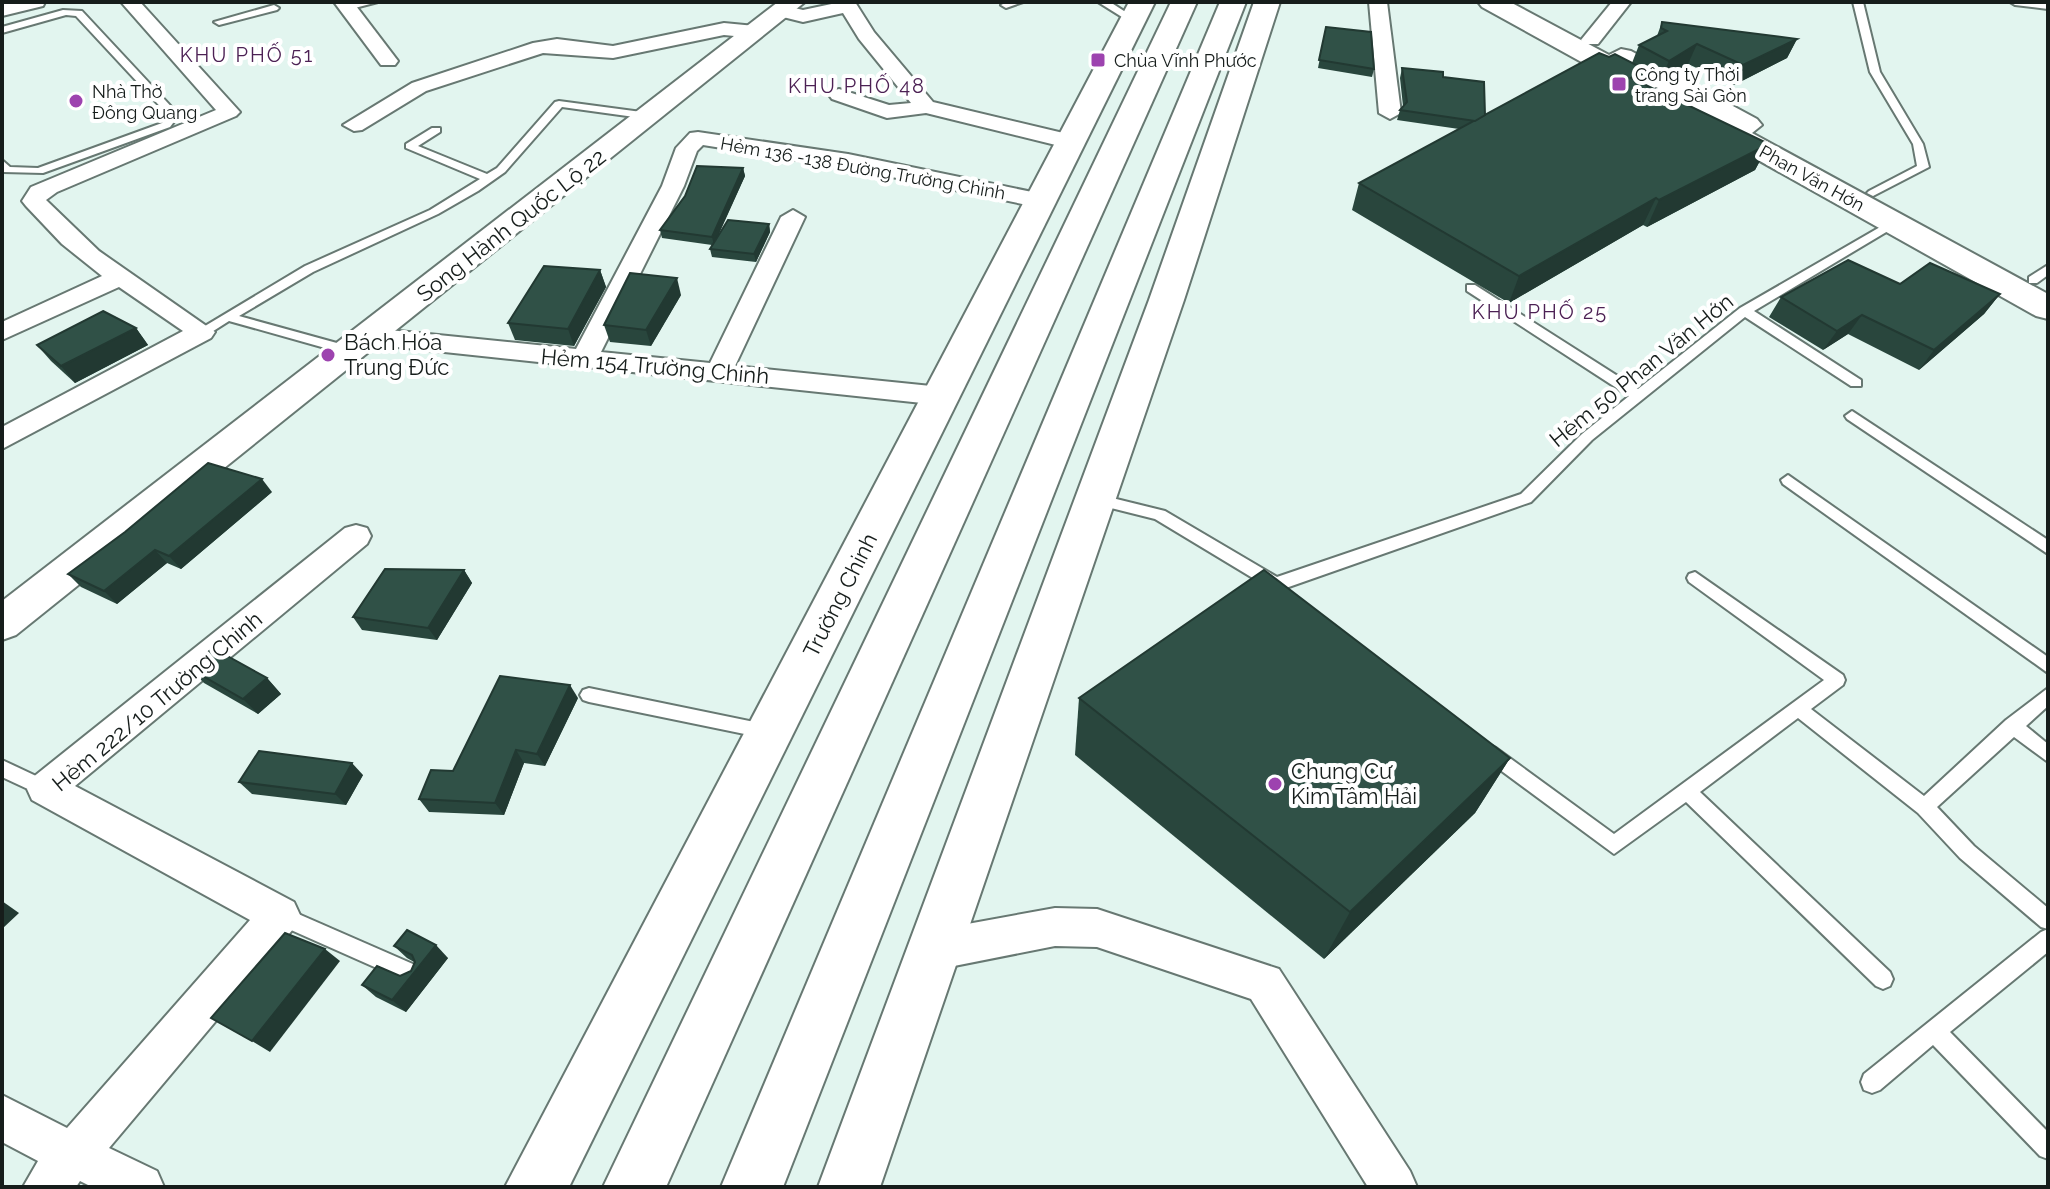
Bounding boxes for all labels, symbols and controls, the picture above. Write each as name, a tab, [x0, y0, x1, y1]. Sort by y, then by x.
district label: KHU PHỐ 51	[180, 42, 314, 67]
place label: Chùa Vĩnh Phước	[1114, 50, 1257, 71]
marker: Chùa Vĩnh Phước	[1089, 51, 1107, 69]
place label: Công ty Thời trang Sài Gòn	[1635, 64, 1747, 106]
district label: KHU PHỐ 48	[788, 73, 926, 98]
marker: Công ty Thời trang Sài Gòn	[1610, 75, 1628, 93]
place label: Nhà Thờ Đông Quang	[92, 81, 198, 123]
marker: Nhà Thờ Đông Quang	[67, 92, 85, 110]
street label: Hẻm 136 -138 Đường Trường Chinh	[719, 133, 1007, 203]
street label: Phan Văn Hớn	[1756, 141, 1868, 215]
street label: Song Hành Quốc Lộ 22	[411, 143, 611, 307]
street label: Hẻm 50 Phan Văn Hớn	[1544, 288, 1738, 452]
district label: KHU PHỐ 25	[1472, 299, 1608, 324]
place label: Bách Hóa Trung Đức	[344, 329, 449, 380]
street label: Hẻm 154 Trường Chinh	[540, 343, 770, 389]
marker: Bách Hóa Trung Đức	[319, 346, 337, 364]
street label: Trường Chinh	[798, 529, 882, 661]
street label: Hẻm 222/10 Trường Chinh	[47, 606, 267, 796]
place label: Chung Cư Kim Tâm Hải	[1291, 758, 1417, 809]
marker: Chung Cư Kim Tâm Hải	[1266, 775, 1284, 793]

